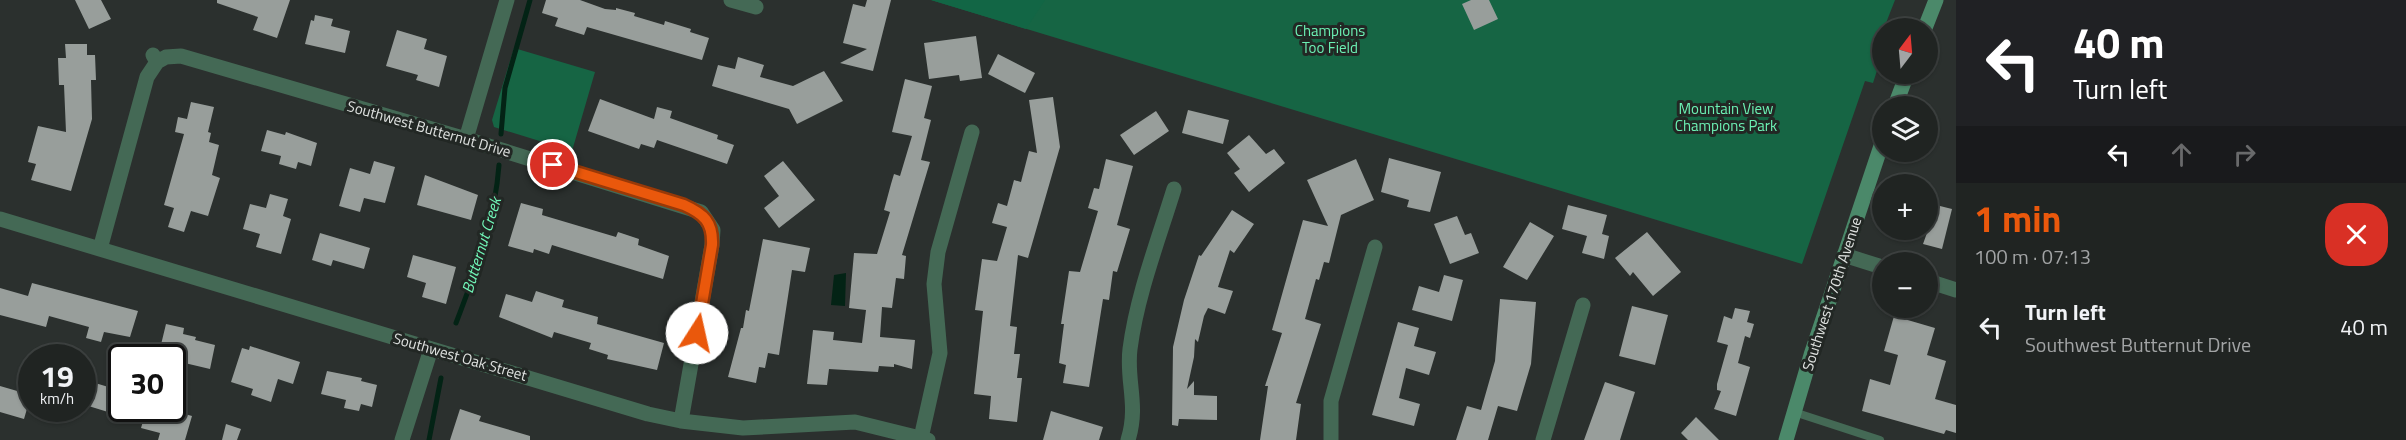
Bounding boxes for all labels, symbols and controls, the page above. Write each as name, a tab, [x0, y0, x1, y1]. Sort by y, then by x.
text: 40 m	[2073, 10, 2165, 74]
north arrow	[1872, 18, 1938, 84]
map controls	[1872, 18, 1938, 318]
park label: Champions Too Field	[1295, 19, 1365, 59]
icon: left	[1974, 24, 2052, 102]
text: Turn left	[2073, 68, 2167, 109]
street label: Southwest Butternut Drive	[344, 94, 514, 163]
button: layers	[1872, 96, 1938, 162]
park label: Mountain View Champions Park	[1675, 97, 1777, 137]
icon: left	[2102, 138, 2135, 171]
icon: ahead	[2165, 138, 2198, 171]
icon: right	[2228, 138, 2261, 171]
pin	[527, 139, 578, 190]
icon: arrive	[536, 148, 569, 181]
button: +	[1872, 174, 1938, 240]
text: 1 min	[1974, 191, 2061, 246]
water label: Butternut Creek	[455, 192, 508, 296]
button: close	[2325, 203, 2388, 266]
street label: Southwest 170th Avenue	[1796, 214, 1867, 374]
text: 100 m · 07:13	[1974, 241, 2091, 272]
button: −	[1872, 252, 1938, 318]
text: Turn left	[2025, 295, 2106, 329]
position arrow	[665, 301, 729, 365]
text: 40 m	[2340, 310, 2388, 344]
icon: left	[1974, 311, 2007, 344]
street label: Southwest Oak Street	[390, 326, 530, 387]
text: Southwest Butternut Drive	[2025, 329, 2251, 360]
speed limit sign: 30	[108, 344, 186, 422]
text: 19	[40, 353, 74, 399]
text: km/h	[40, 387, 74, 410]

